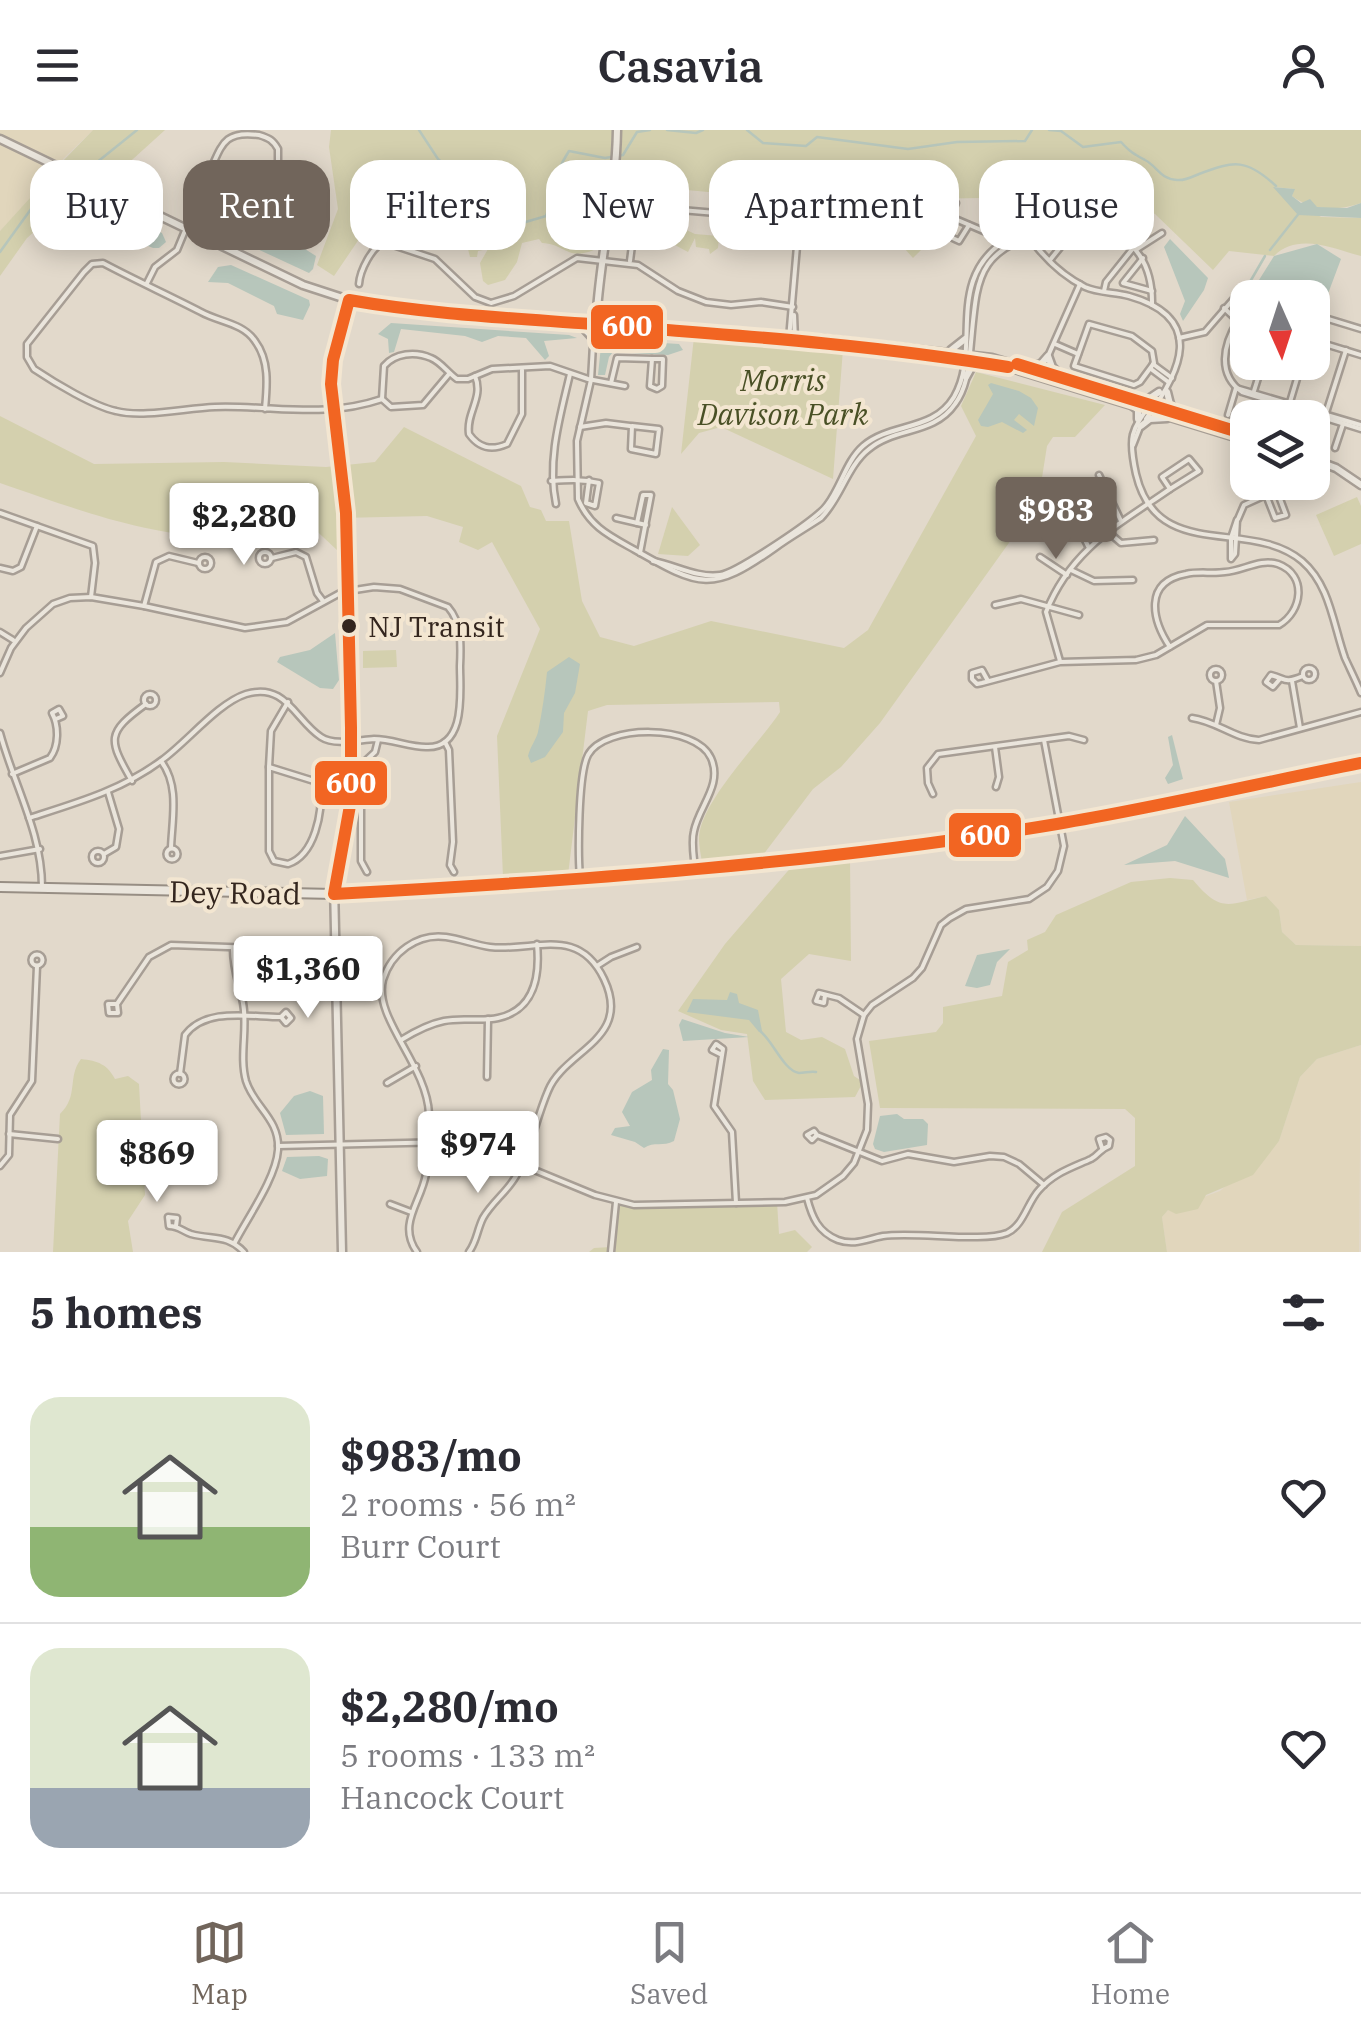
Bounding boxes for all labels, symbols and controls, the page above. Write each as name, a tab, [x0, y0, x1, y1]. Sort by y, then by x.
text: Casavia	[597, 36, 764, 94]
icon: menu	[30, 38, 85, 93]
icon: person	[1276, 38, 1331, 93]
chip: Buy	[30, 160, 163, 250]
chip: Rent	[183, 160, 330, 250]
chip: Filters	[350, 160, 526, 250]
chip: New	[546, 160, 689, 250]
chip: Apartment	[709, 160, 959, 250]
chip: House	[979, 160, 1154, 250]
north arrow	[1230, 280, 1330, 380]
map controls	[1230, 280, 1330, 500]
line badge: 600	[589, 303, 665, 351]
text: 600	[602, 307, 652, 344]
park label: Morris Davison Park	[697, 360, 868, 433]
button: layers	[1230, 400, 1330, 500]
pin: $983	[997, 477, 1115, 562]
pin: $2,280	[163, 483, 325, 568]
text: $983	[1018, 488, 1094, 530]
text: $2,280	[192, 494, 296, 536]
place label: NJ Transit	[368, 608, 505, 645]
marker: NJ Transit	[339, 616, 359, 636]
line badge: 600	[313, 759, 389, 807]
text: 600	[326, 764, 376, 801]
line badge: 600	[947, 811, 1023, 859]
text: 600	[960, 816, 1010, 853]
street label: Dey Road	[169, 871, 301, 913]
pin: $1,360	[227, 936, 389, 1021]
text: $1,360	[256, 947, 360, 989]
pin: $974	[419, 1111, 537, 1196]
pin: $869	[98, 1120, 216, 1205]
text: $974	[440, 1122, 516, 1164]
text: $869	[119, 1131, 195, 1173]
text: 5 homes	[30, 1285, 203, 1340]
icon: filters	[1276, 1285, 1331, 1340]
text: $983/mo	[340, 1428, 522, 1483]
icon: home	[110, 1437, 230, 1557]
icon: heart	[1276, 1470, 1331, 1525]
text: 2 rooms · 56 m²	[340, 1483, 576, 1525]
text: Burr Court	[340, 1525, 501, 1567]
text: $2,280/mo	[340, 1679, 559, 1734]
icon: home	[110, 1688, 230, 1808]
icon: heart	[1276, 1721, 1331, 1776]
text: 5 rooms · 133 m²	[340, 1734, 595, 1776]
text: Hancock Court	[340, 1776, 564, 1818]
tab: Map	[191, 1915, 248, 2012]
tab: Saved	[630, 1915, 708, 2012]
tab: Home	[1090, 1915, 1170, 2012]

